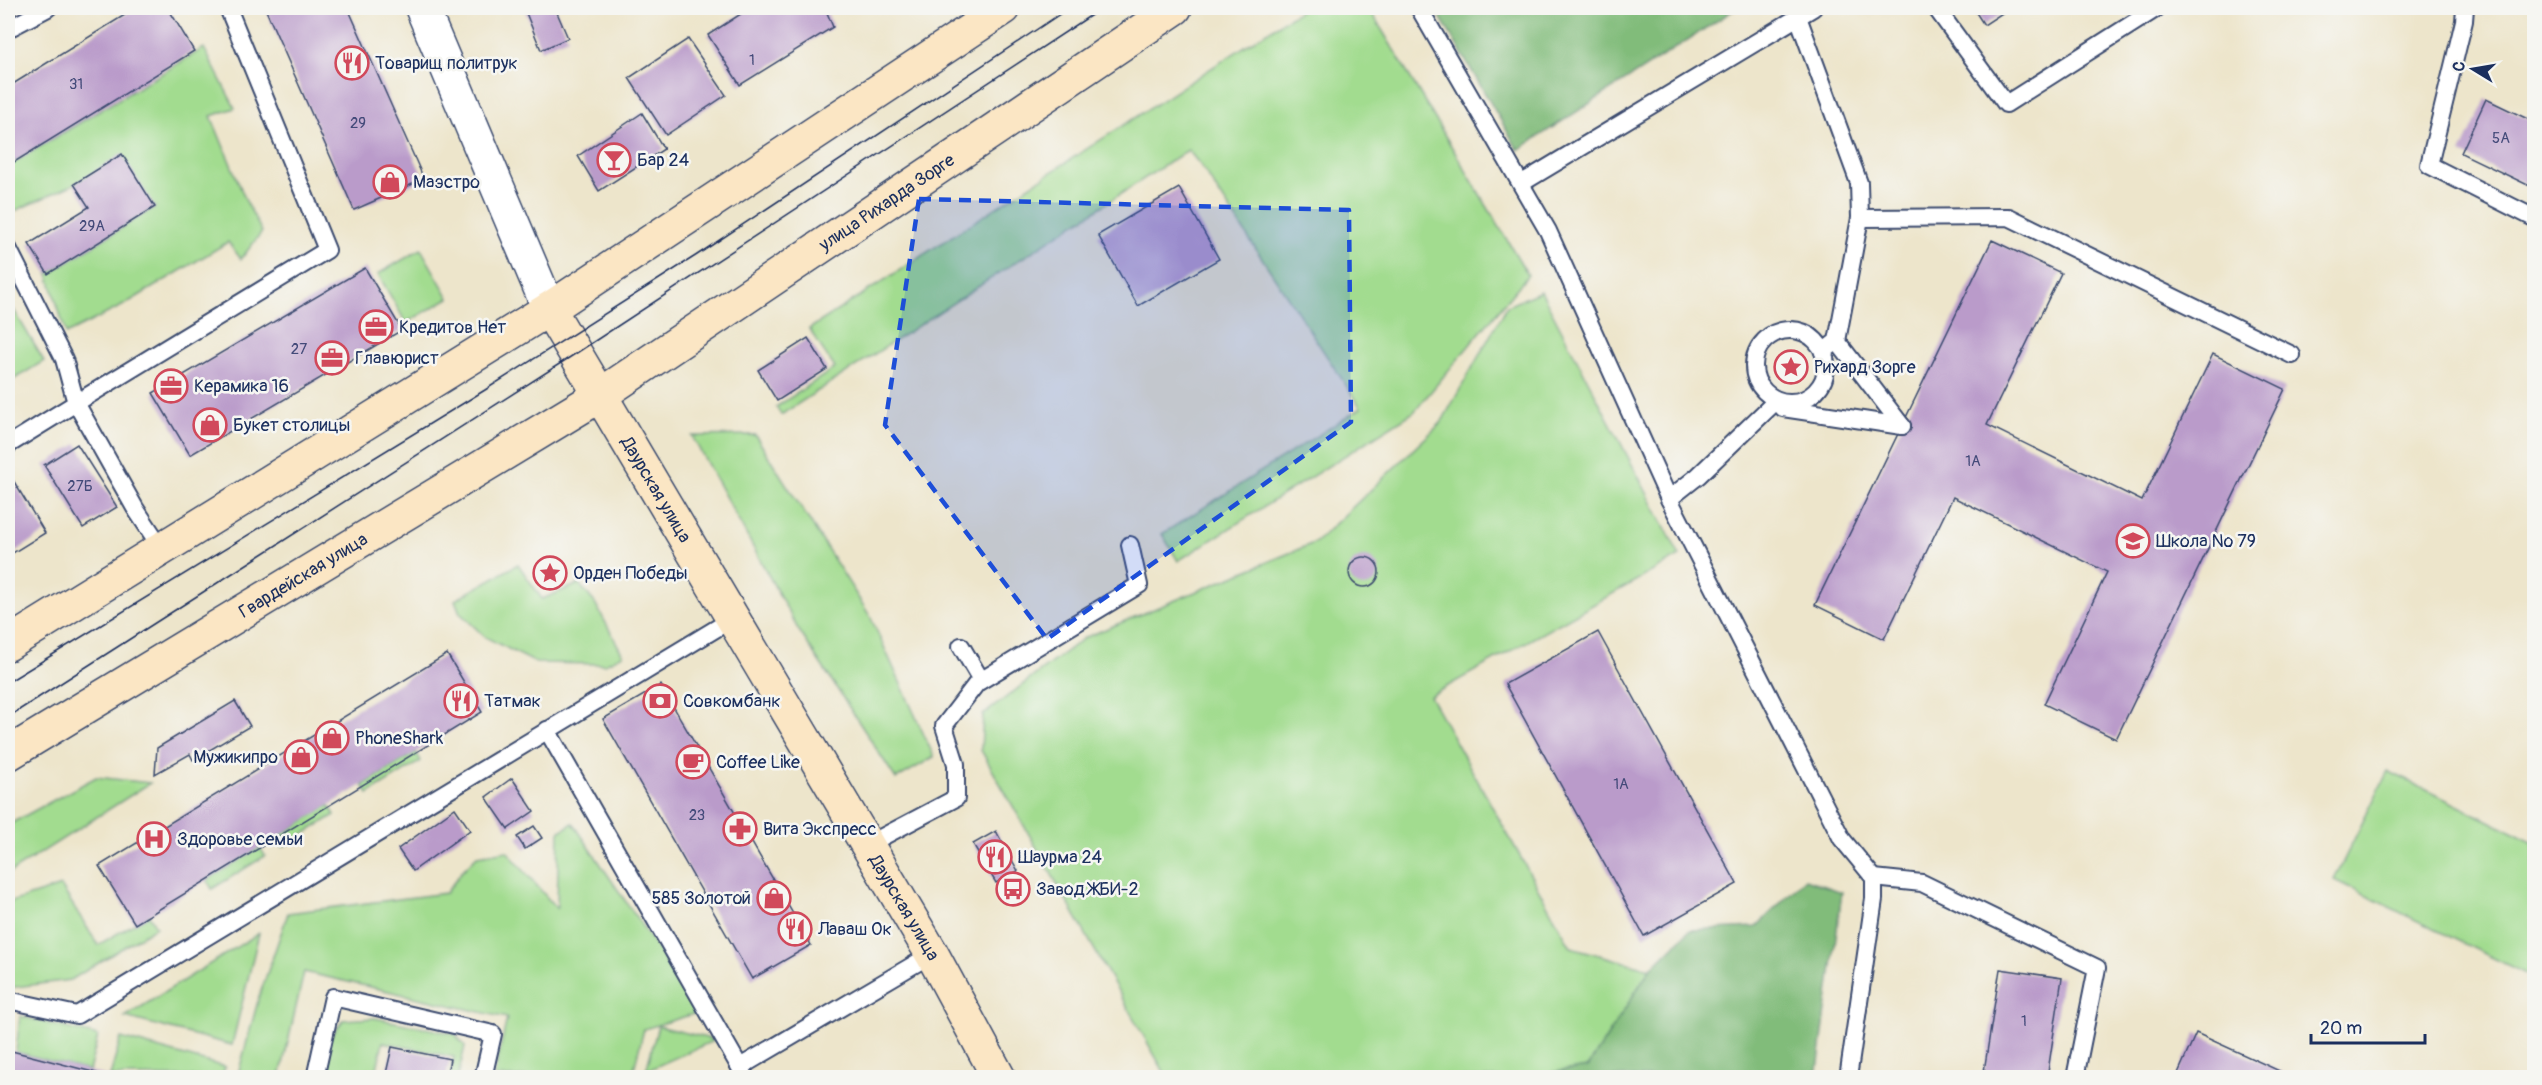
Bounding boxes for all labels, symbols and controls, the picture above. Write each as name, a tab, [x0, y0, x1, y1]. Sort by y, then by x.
north arrow	[2443, 39, 2503, 99]
restaurant icon: Товарищ политрук	[334, 45, 370, 81]
house number: 1	[749, 51, 755, 70]
place label: Товарищ политрук	[375, 52, 518, 75]
text: С	[2448, 59, 2470, 73]
house number: 31	[69, 75, 83, 94]
house number: 29	[350, 114, 366, 133]
house number: 5А	[2492, 129, 2510, 148]
bar icon: Бар 24	[596, 142, 632, 178]
street label: улица Рихарда Зорге	[814, 148, 959, 257]
place label: Бар 24	[637, 149, 690, 172]
shop icon: Маэстро	[372, 164, 408, 200]
place label: Маэстро	[413, 171, 480, 194]
house number: 29А	[79, 217, 105, 236]
office icon: Кредитов Нет	[358, 309, 394, 345]
place label: Кредитов Нет	[399, 316, 506, 339]
house number: 27	[291, 340, 307, 359]
office icon: Главюрист	[314, 340, 350, 376]
place label: Главюрист	[355, 347, 439, 370]
place icon: Рихард Зорге	[1773, 349, 1809, 385]
place label: Рихард Зорге	[1814, 356, 1916, 379]
office icon: Керамика 16	[153, 368, 189, 404]
place label: Керамика 16	[194, 375, 289, 398]
shop icon: Букет столицы	[192, 407, 228, 443]
place label: Букет столицы	[233, 414, 350, 437]
street label: Даурская улица	[615, 431, 697, 547]
house number: 1А	[1965, 452, 1981, 471]
house number: 27Б	[67, 477, 93, 496]
school or university icon: Школа № 79	[2115, 523, 2151, 559]
street label: Гвардейская улица	[234, 527, 372, 623]
place label: Школа № 79	[2156, 530, 2256, 553]
place icon: Орден Победы	[532, 555, 568, 591]
place label: Орден Победы	[573, 562, 688, 585]
restaurant icon: Татмак	[443, 683, 479, 719]
bank icon: Совкомбанк	[642, 683, 678, 719]
place label: Татмак	[484, 690, 541, 713]
place label: Совкомбанк	[683, 690, 780, 713]
shop icon: PhoneShark	[314, 720, 350, 756]
place label: PhoneShark	[355, 727, 444, 750]
shop icon: Мужикипро	[283, 739, 319, 775]
cafe icon: Coffee Like	[675, 744, 711, 780]
place label: Мужикипро	[193, 746, 278, 769]
place label: Coffee Like	[716, 751, 800, 774]
house number: 1А	[1613, 775, 1629, 794]
house number: 23	[689, 806, 705, 825]
pharmacy icon: Вита Экспресс	[722, 811, 758, 847]
place label: Вита Экспресс	[763, 818, 877, 841]
hospital icon: Здоровье семьи	[136, 821, 172, 857]
place label: Здоровье семьи	[177, 828, 303, 851]
restaurant icon: Шаурма 24	[977, 839, 1013, 875]
place label: Шаурма 24	[1018, 846, 1102, 869]
street label: Даурская улица	[863, 849, 945, 964]
bus stop icon: Завод ЖБИ-2	[995, 871, 1031, 907]
place label: Завод ЖБИ-2	[1036, 878, 1139, 901]
shop icon: 585 Золотой	[756, 880, 792, 916]
place label: 585 Золотой	[652, 887, 751, 910]
restaurant icon: Лаваш Ок	[777, 911, 813, 947]
place label: Лаваш Ок	[817, 918, 892, 941]
scale bar	[2311, 1007, 2425, 1045]
house number: 1	[2021, 1012, 2027, 1031]
text: 20 m	[2320, 1017, 2362, 1040]

